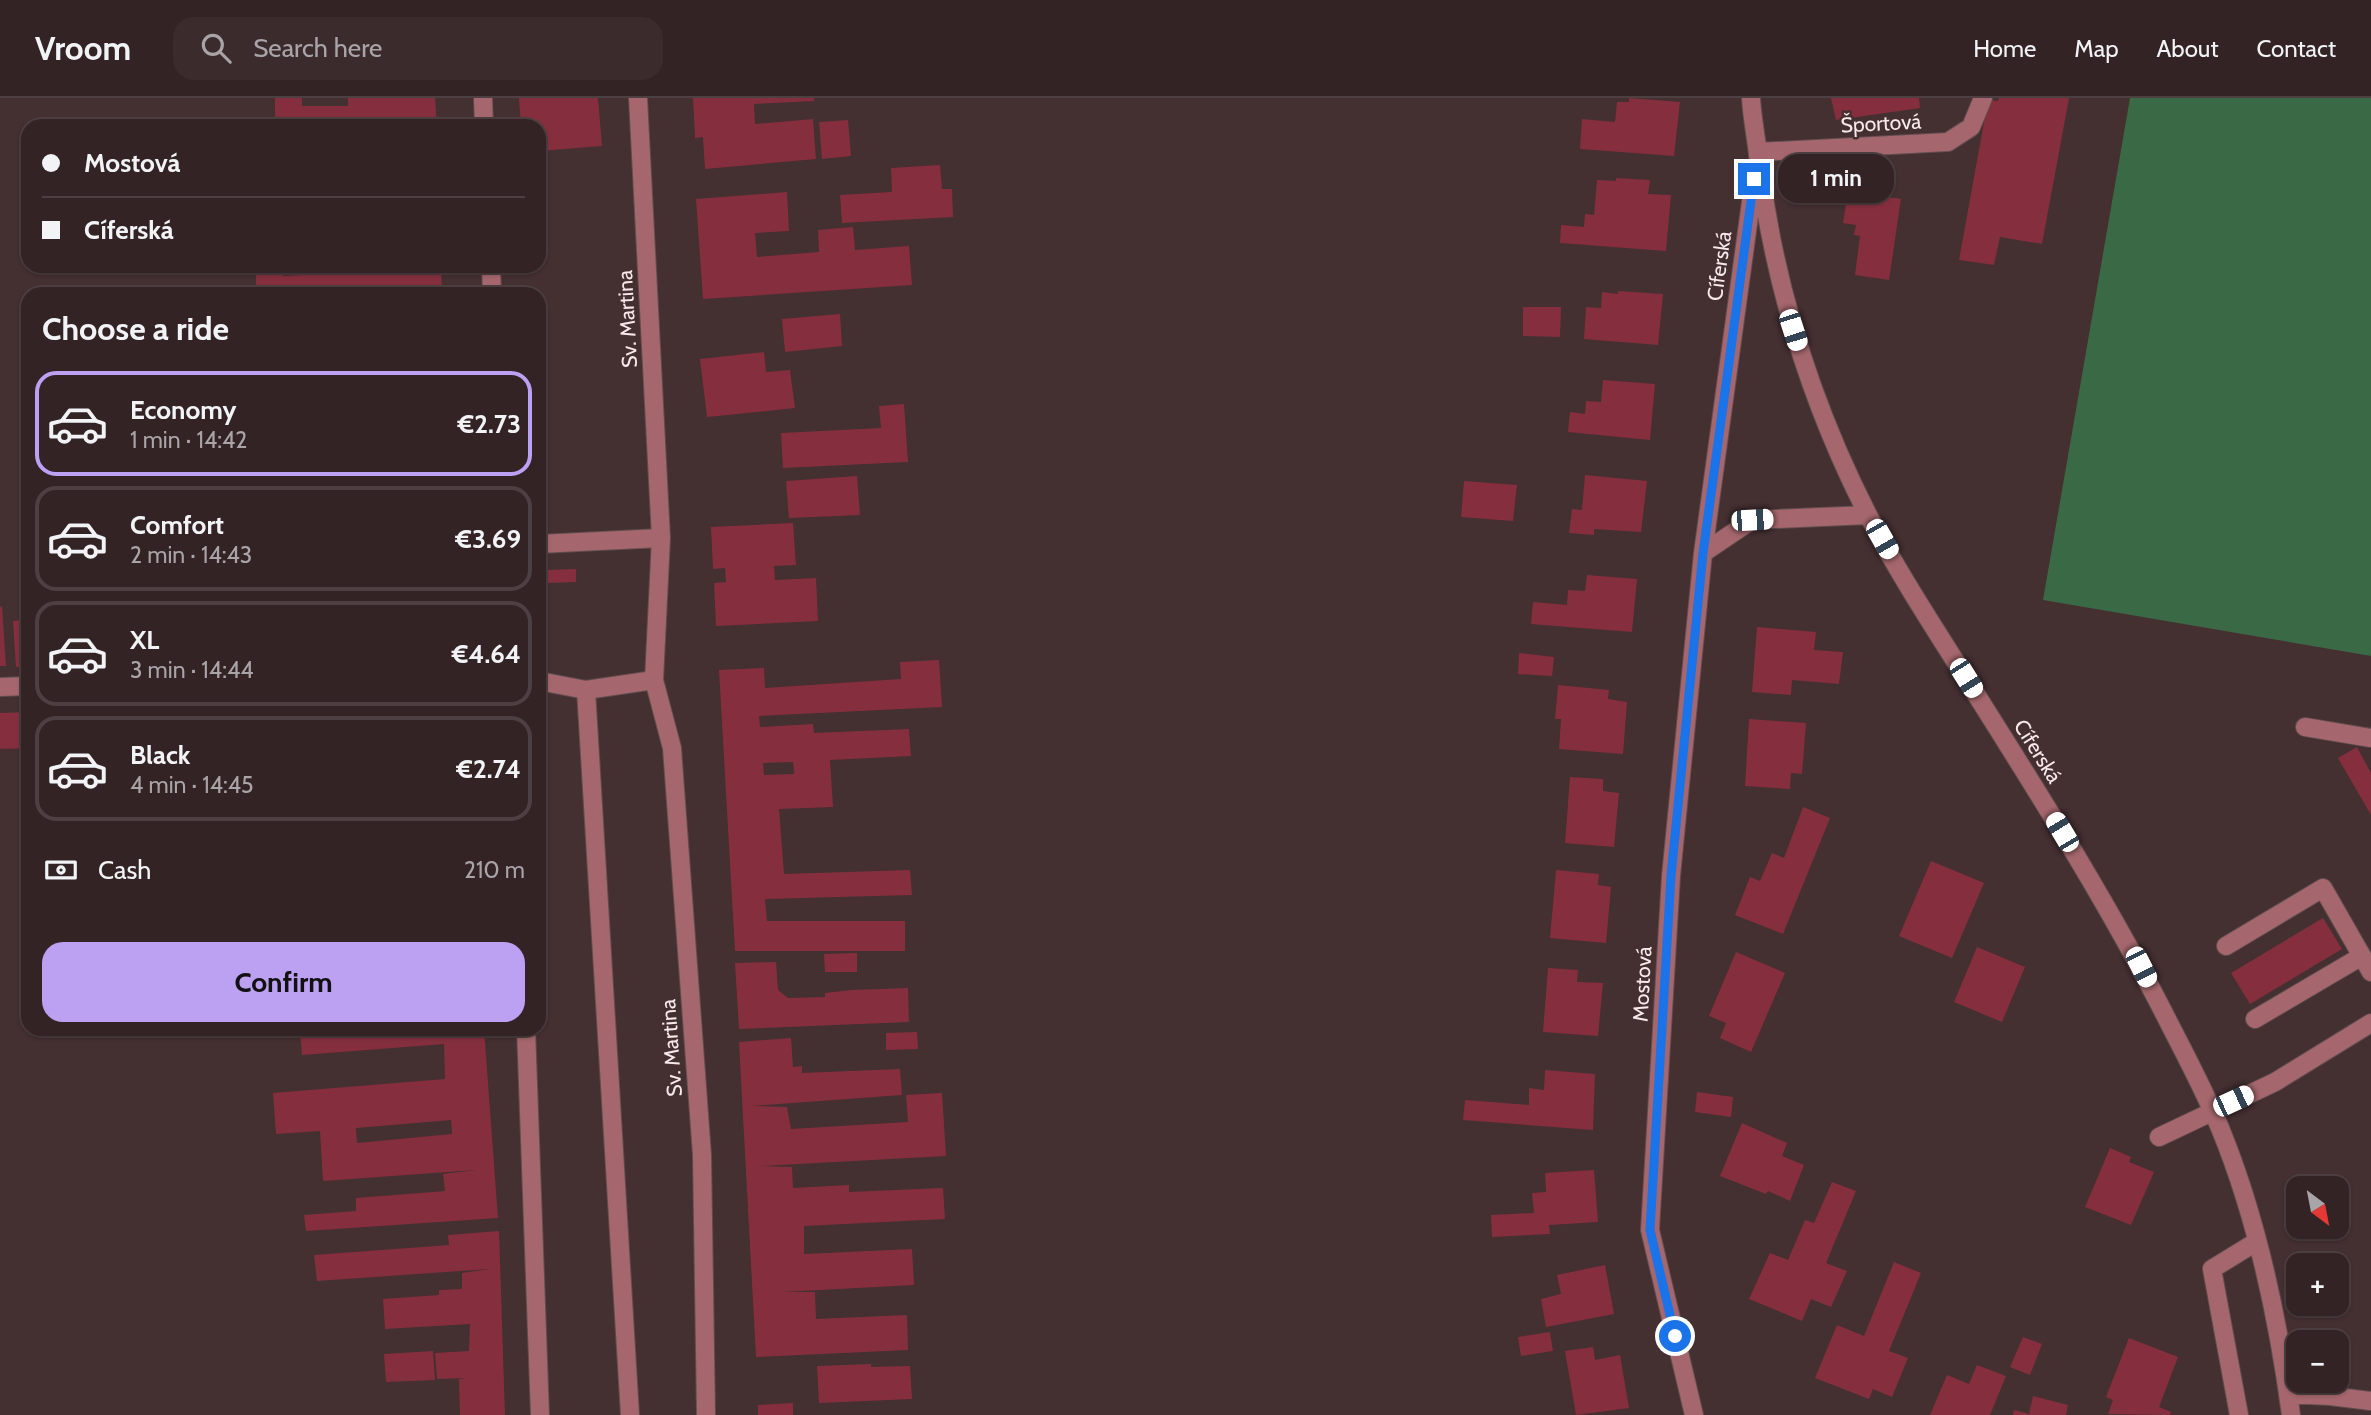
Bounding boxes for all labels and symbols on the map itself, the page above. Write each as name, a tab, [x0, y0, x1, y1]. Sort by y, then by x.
street label: Športová	[1840, 108, 1922, 138]
callout: 1 min	[1778, 154, 1894, 204]
route end	[1738, 163, 1770, 195]
street label: Cíferská	[1702, 229, 1736, 303]
street label: Sv. Martina	[612, 270, 642, 368]
car	[1777, 307, 1810, 353]
car	[1731, 508, 1774, 532]
car	[1863, 516, 1902, 562]
car	[1946, 655, 1987, 701]
street label: Cíferská	[2009, 715, 2067, 787]
car	[2043, 809, 2082, 855]
car	[2123, 944, 2160, 990]
street label: Mostová	[1628, 946, 1656, 1022]
street label: Sv. Martina	[655, 998, 687, 1098]
car	[2210, 1083, 2257, 1119]
north arrow	[2286, 1176, 2348, 1239]
route start	[1659, 1320, 1691, 1352]

